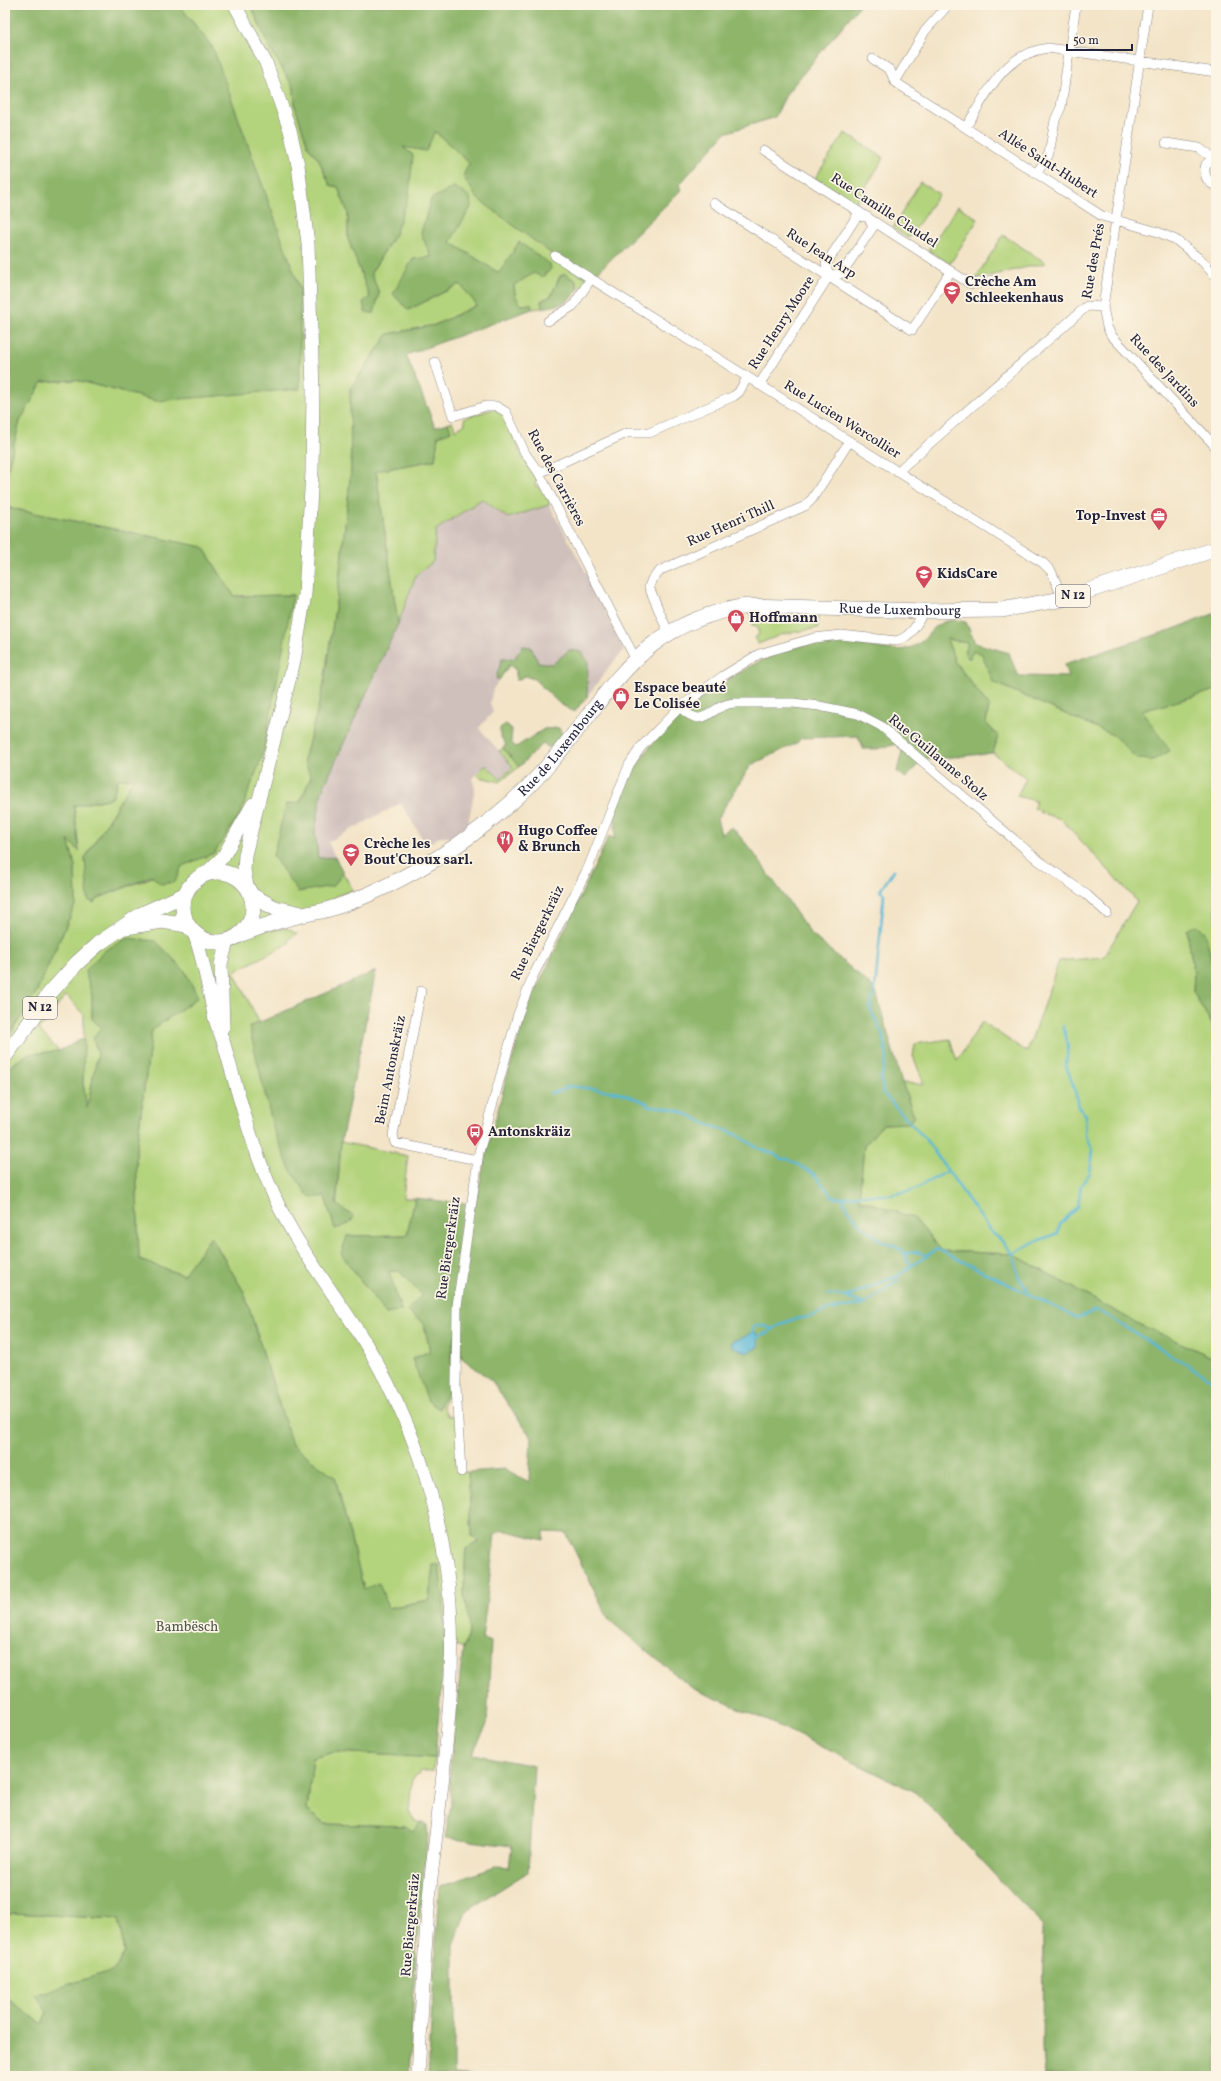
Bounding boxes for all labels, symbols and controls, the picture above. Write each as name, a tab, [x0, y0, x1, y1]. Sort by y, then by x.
scale bar	[1067, 26, 1132, 52]
text: 50 m	[1073, 33, 1099, 49]
street label: Allée Saint-Hubert	[995, 125, 1102, 203]
street label: Rue Camille Claudel	[827, 169, 941, 253]
street label: Rue des Prés	[1078, 221, 1110, 301]
street label: Rue Jean Arp	[782, 224, 860, 284]
street label: Rue Henry Moore	[745, 272, 820, 374]
place label: Crèche Am Schleekenhaus	[965, 273, 1064, 308]
school or university icon: Crèche Am Schleekenhaus	[942, 280, 962, 305]
street label: Rue des Jardins	[1125, 330, 1203, 412]
street label: Rue Lucien Wercollier	[780, 376, 904, 464]
street label: Rue des Carrières	[522, 426, 590, 530]
street label: Rue Henri Thill	[684, 496, 778, 552]
office icon: Top-Invest	[1149, 506, 1169, 531]
place label: Top-Invest	[1076, 507, 1146, 526]
school or university icon: KidsCare	[914, 564, 934, 589]
place label: KidsCare	[937, 565, 997, 584]
road number: N 12	[1056, 585, 1090, 607]
street label: Rue de Luxembourg	[839, 599, 961, 621]
shop icon: Hoffmann	[726, 608, 746, 633]
place label: Hoffmann	[749, 609, 818, 628]
place label: Espace beauté Le Colisée	[634, 679, 726, 714]
shop icon: Espace beauté Le Colisée	[611, 686, 631, 711]
street label: Rue de Luxembourg	[514, 695, 607, 801]
street label: Rue Guillaume Stolz	[884, 710, 992, 806]
place label: Hugo Coffee & Brunch	[518, 822, 598, 857]
restaurant icon: Hugo Coffee & Brunch	[495, 829, 515, 854]
place label: Crèche les Bout'Choux sarl.	[364, 835, 473, 870]
school or university icon: Crèche les Bout'Choux sarl.	[341, 842, 361, 867]
street label: Rue Biergerkräiz	[507, 882, 569, 984]
road number: N 12	[23, 997, 57, 1019]
street label: Beim Antonskräiz	[371, 1014, 411, 1126]
bus stop icon: Antonskräiz	[465, 1122, 485, 1147]
place label: Antonskräiz	[488, 1123, 571, 1142]
street label: Rue Biergerkräiz	[432, 1195, 466, 1301]
park label: Bambësch	[156, 1618, 218, 1637]
street label: Rue Biergerkräiz	[397, 1873, 425, 1977]

